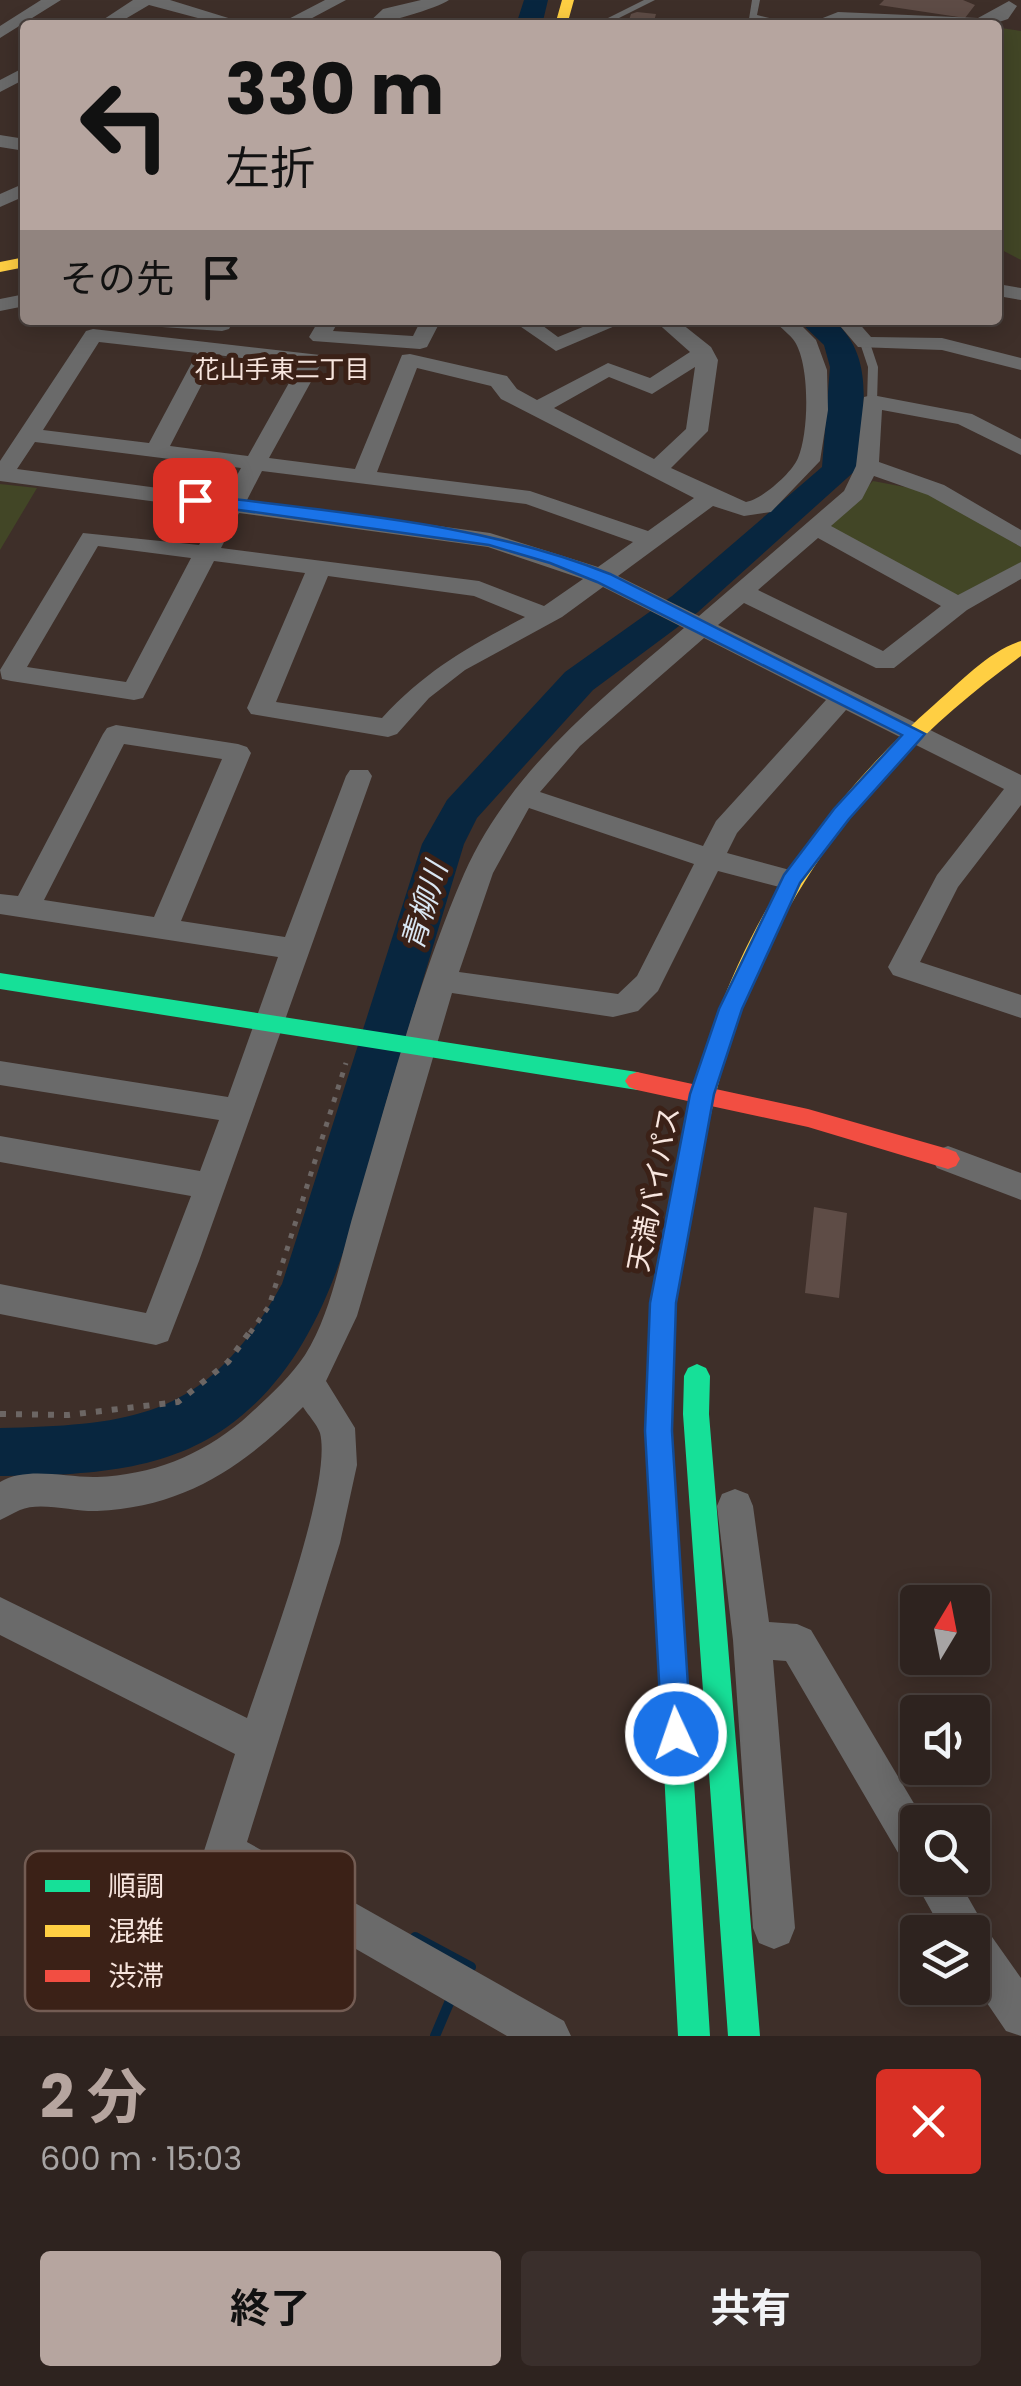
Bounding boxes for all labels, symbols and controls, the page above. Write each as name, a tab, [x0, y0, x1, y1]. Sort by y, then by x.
text: 330 m	[225, 40, 444, 139]
icon: left	[60, 60, 190, 190]
text: 左折	[225, 137, 315, 200]
icon: arrive	[194, 250, 249, 305]
text: その先	[60, 252, 174, 305]
district label: 花山手東二丁目	[194, 352, 370, 387]
pin	[153, 458, 238, 543]
icon: arrive	[168, 473, 223, 528]
water label: 青柳川	[390, 854, 459, 955]
street label: 天満バイパス	[619, 1103, 689, 1275]
north arrow	[900, 1585, 990, 1675]
map controls	[900, 1585, 990, 2005]
position arrow	[624, 1682, 728, 1786]
button: sound	[900, 1695, 990, 1785]
button: search	[900, 1805, 990, 1895]
legend	[25, 1851, 355, 2011]
text: 順調	[108, 1867, 164, 1906]
text: 混雑	[108, 1912, 164, 1951]
button: layers	[900, 1915, 990, 2005]
text: 渋滞	[108, 1957, 164, 1996]
text: 2 分	[40, 2055, 147, 2139]
button: close	[876, 2069, 981, 2174]
text: 600 m · 15:03	[40, 2136, 242, 2181]
button: 終了	[40, 2251, 501, 2366]
button: 共有	[521, 2251, 981, 2366]

